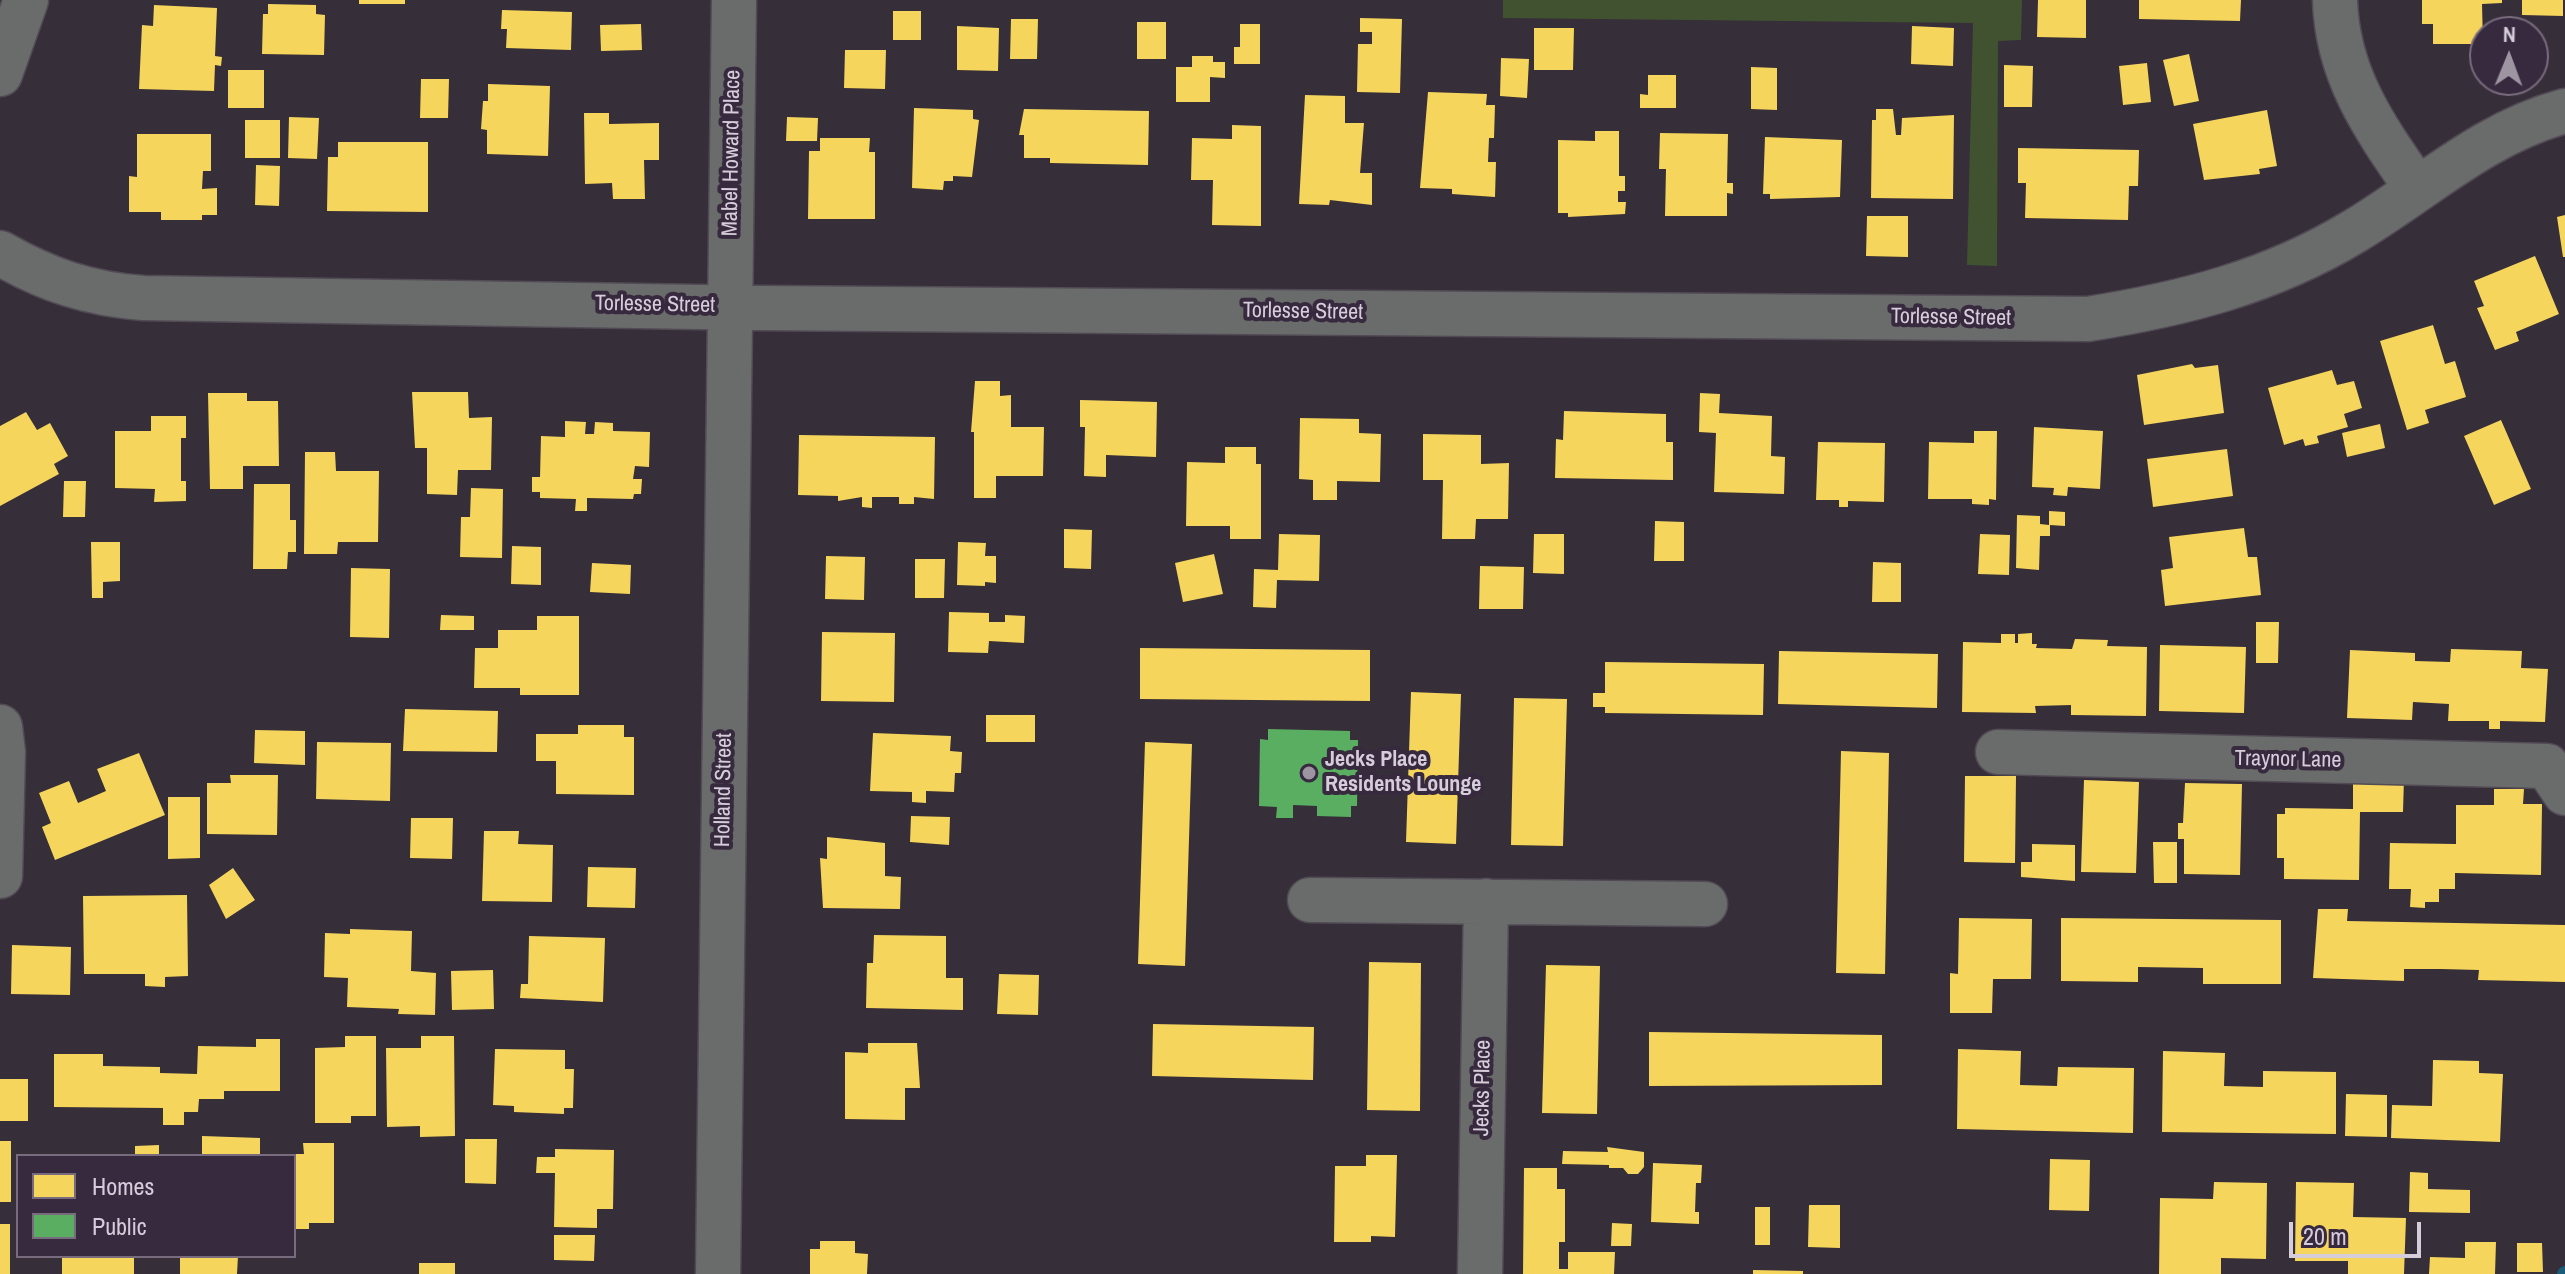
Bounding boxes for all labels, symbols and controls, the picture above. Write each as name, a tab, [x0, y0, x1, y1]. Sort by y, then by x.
north arrow	[2469, 16, 2549, 96]
text: N	[2503, 19, 2516, 49]
street label: Mabel Howard Place	[717, 70, 747, 236]
street label: Torlesse Street	[595, 291, 715, 319]
street label: Torlesse Street	[1243, 298, 1363, 326]
street label: Torlesse Street	[1891, 304, 2011, 332]
street label: Holland Street	[710, 733, 738, 847]
street label: Traynor Lane	[2234, 746, 2342, 774]
place label: Jecks Place Residents Lounge	[1325, 747, 1481, 798]
marker: Jecks Place Residents Lounge	[1300, 764, 1318, 782]
street label: Jecks Place	[1469, 1040, 1497, 1136]
legend	[16, 1154, 296, 1258]
text: Homes	[92, 1170, 154, 1202]
scale bar	[2293, 1206, 2425, 1256]
text: Public	[92, 1210, 147, 1242]
text: 20 m	[2303, 1220, 2347, 1252]

